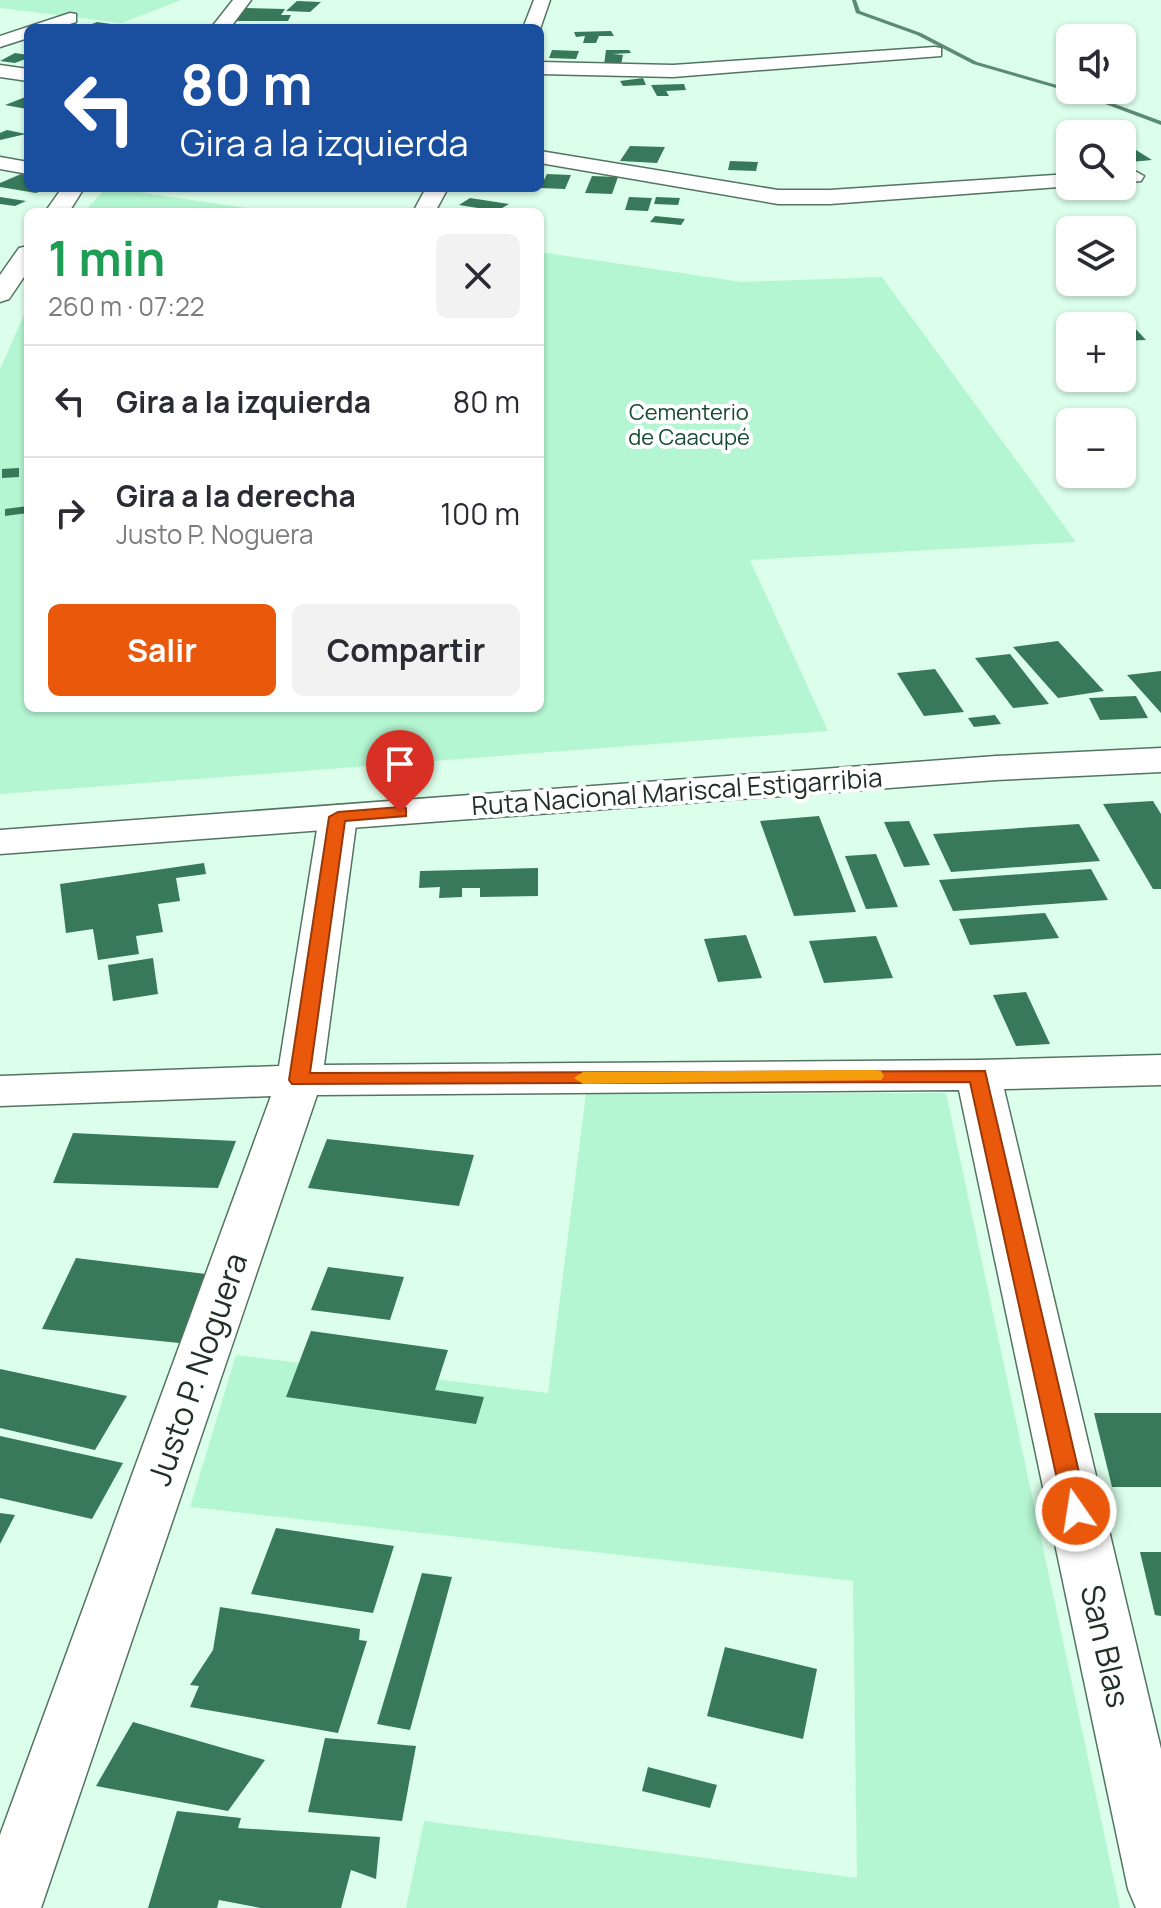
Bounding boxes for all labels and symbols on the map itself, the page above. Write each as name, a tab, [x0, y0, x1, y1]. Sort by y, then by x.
park label: Cementerio de Caacupé	[628, 397, 750, 452]
pin	[366, 730, 434, 812]
street label: Ruta Nacional Mariscal Estigarribia	[470, 759, 884, 823]
street label: Justo P. Noguera	[137, 1247, 257, 1491]
position arrow	[1034, 1469, 1118, 1553]
street label: San Blas	[1071, 1580, 1141, 1712]

